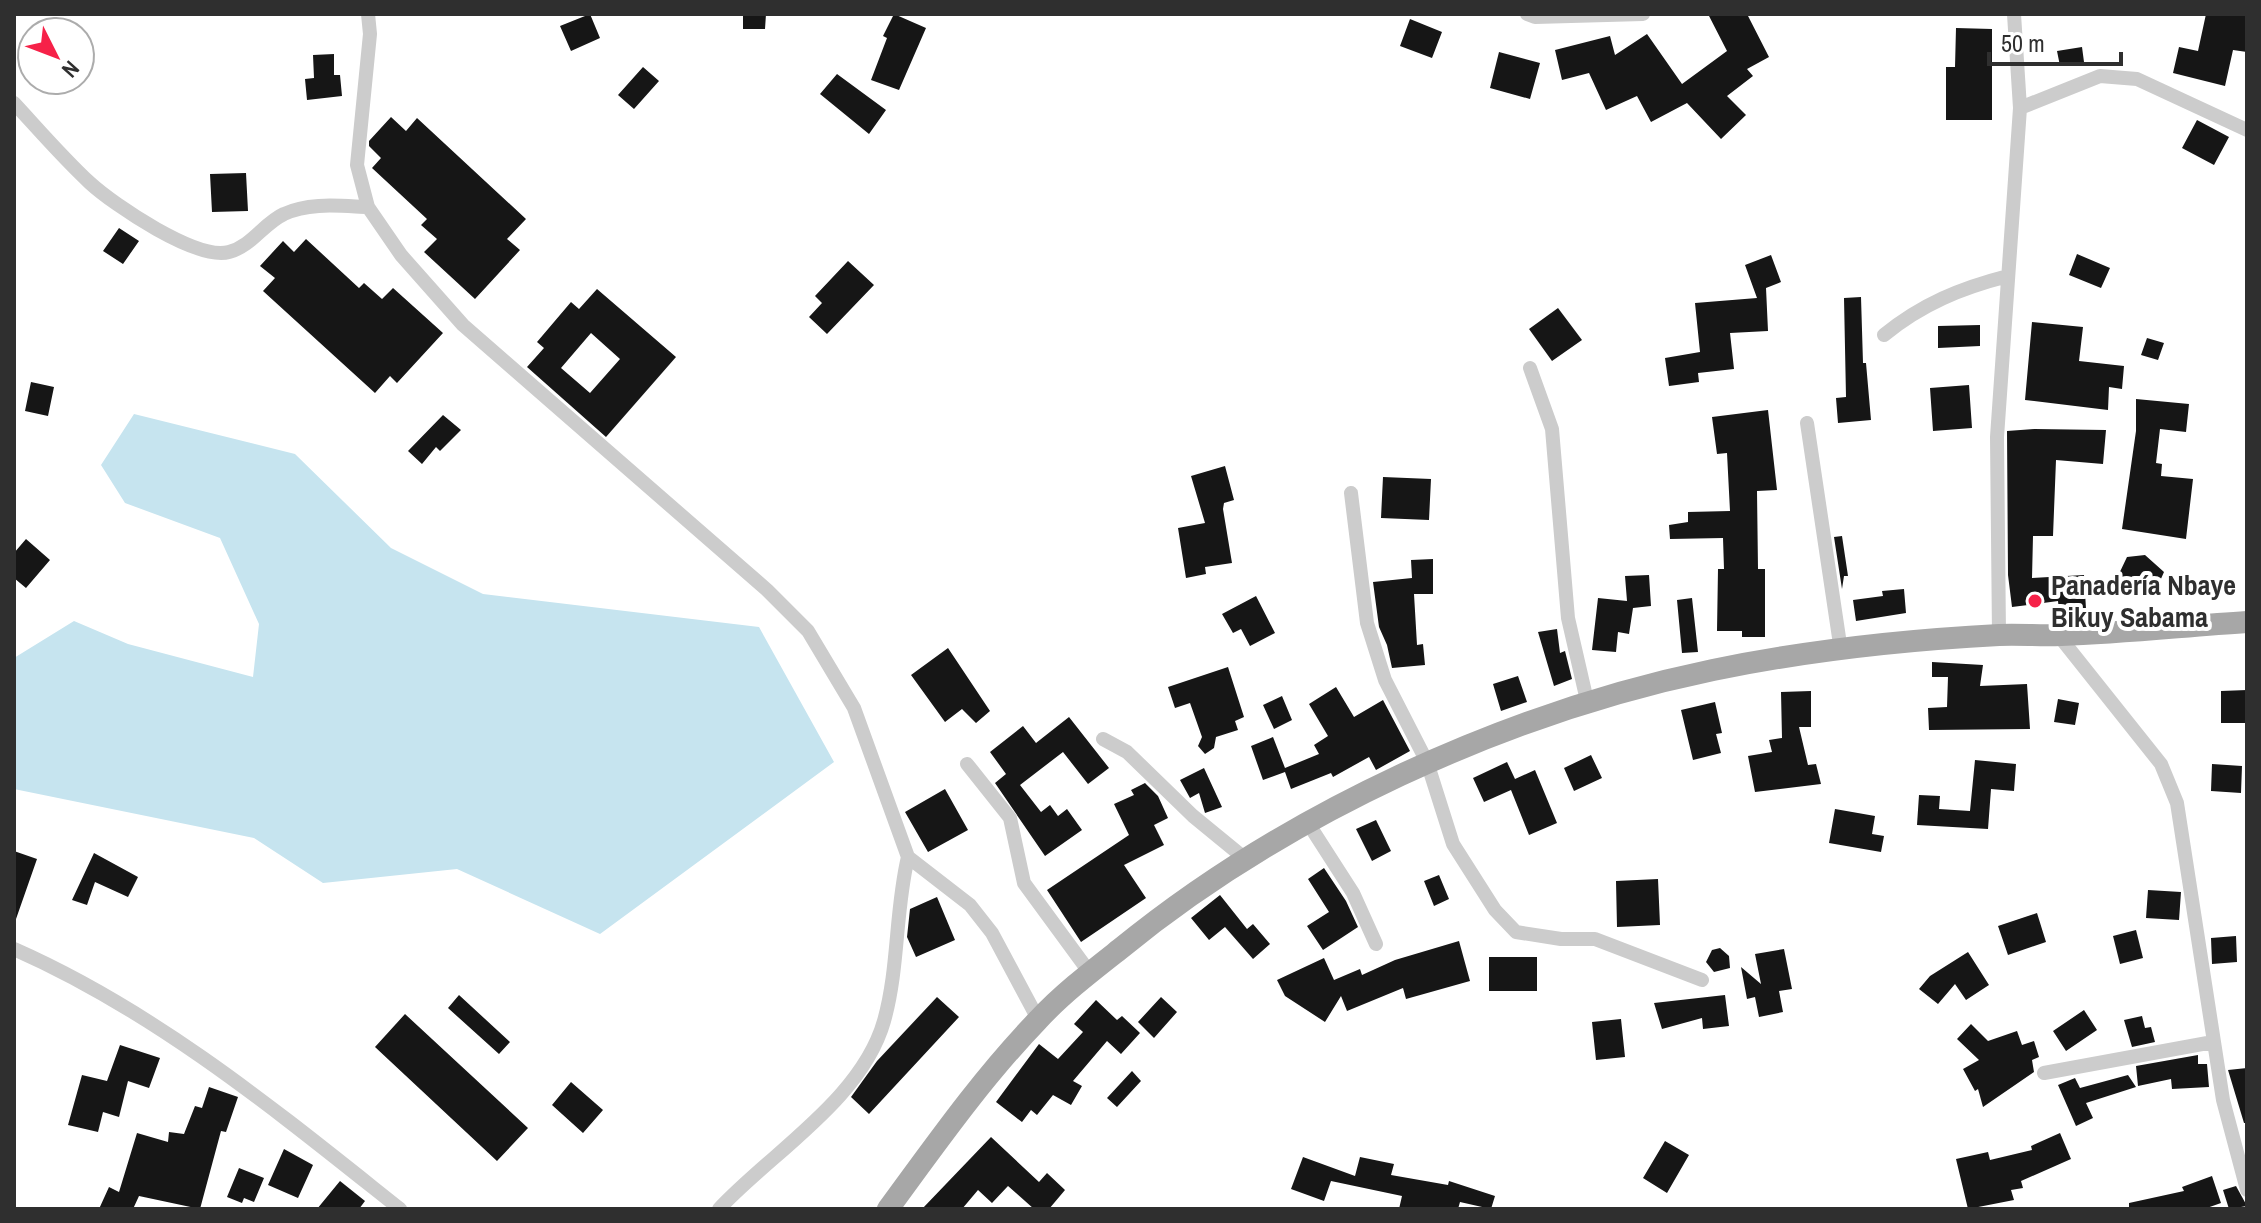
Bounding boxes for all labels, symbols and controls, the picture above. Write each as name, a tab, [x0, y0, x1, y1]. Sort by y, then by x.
north arrow	[16, 16, 96, 96]
scale bar	[1989, 16, 2121, 66]
text: 50 m	[2001, 27, 2045, 59]
text: N	[55, 55, 86, 84]
place label: Panadería Nbaye Bikuy Sabama	[2051, 566, 2236, 636]
marker: Panadería Nbaye Bikuy Sabama	[2026, 592, 2044, 610]

